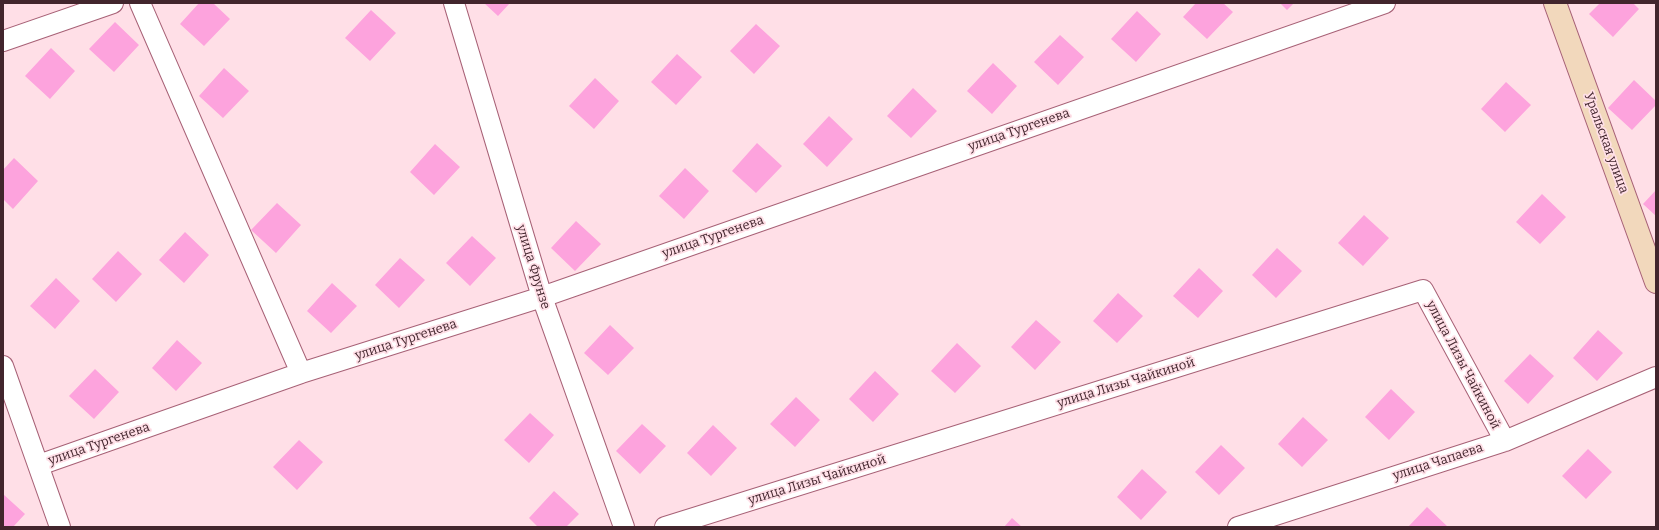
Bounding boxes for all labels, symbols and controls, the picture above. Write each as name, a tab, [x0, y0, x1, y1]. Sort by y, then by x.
street label: Уральская улица	[1580, 90, 1632, 196]
street label: улица Тургенева	[966, 105, 1072, 155]
street label: улица Тургенева	[660, 212, 766, 262]
street label: улица Фрунзе	[513, 223, 553, 311]
street label: улица Лизы Чайкиной	[1423, 298, 1503, 432]
street label: улица Тургенева	[353, 316, 459, 364]
street label: улица Лизы Чайкиной	[1055, 355, 1197, 411]
street label: улица Тургенева	[46, 419, 152, 469]
street label: улица Чапаева	[1391, 440, 1485, 484]
street label: улица Лизы Чайкиной	[746, 452, 888, 508]

